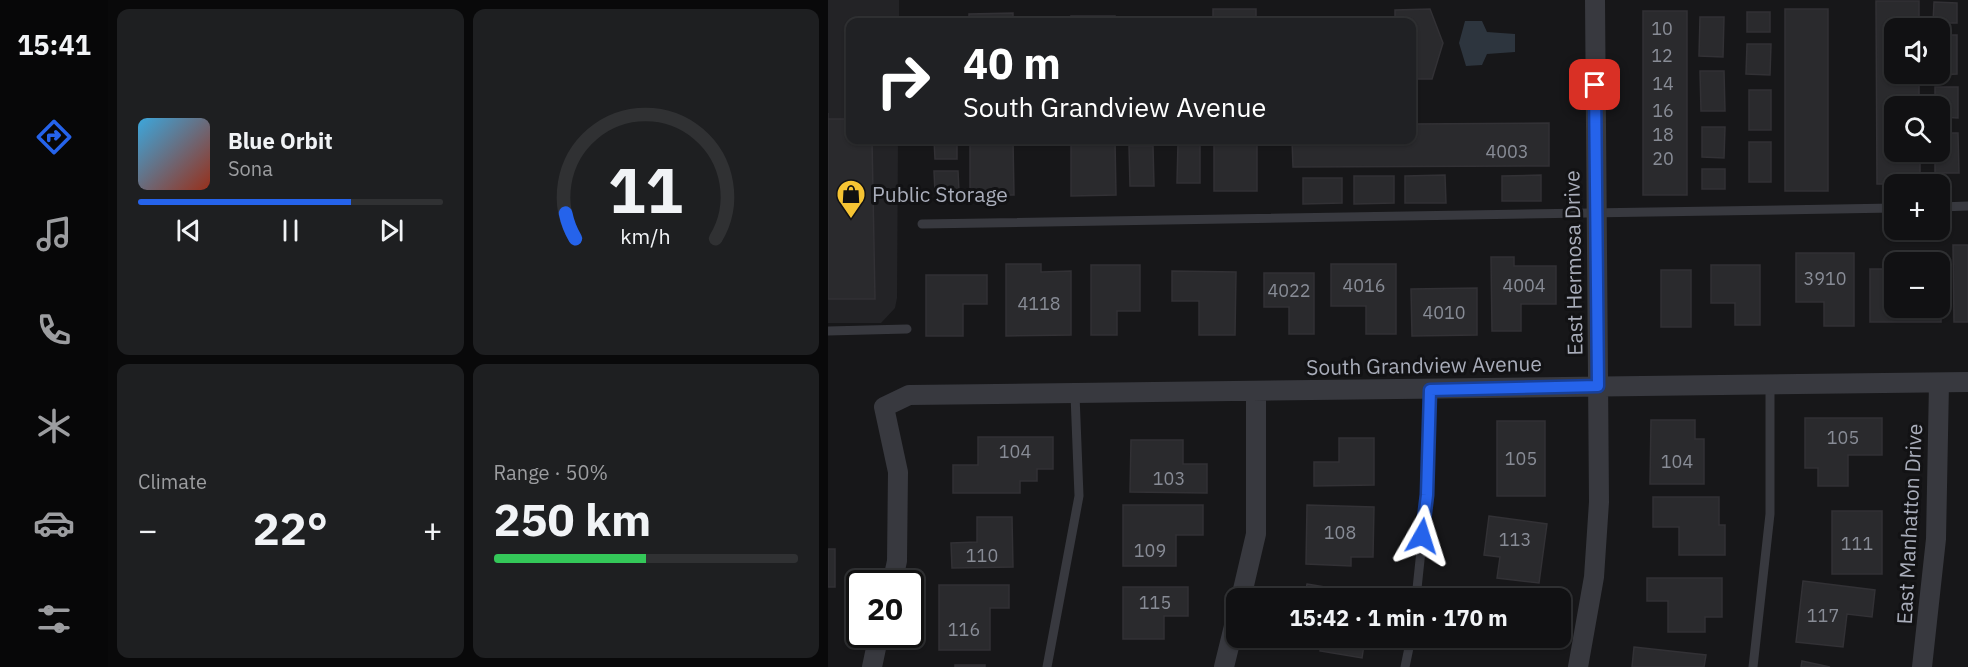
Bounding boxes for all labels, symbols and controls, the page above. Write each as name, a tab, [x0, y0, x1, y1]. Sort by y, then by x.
house number: 10	[1651, 17, 1673, 40]
map controls	[1884, 18, 1950, 318]
button: sound	[1884, 18, 1950, 84]
text: 15:41	[17, 27, 91, 62]
text: 40 m	[963, 36, 1061, 91]
icon: right	[864, 42, 942, 120]
house number: 12	[1651, 44, 1673, 67]
pin	[1569, 59, 1620, 110]
icon: arrive	[1578, 68, 1611, 101]
house number: 14	[1652, 72, 1674, 95]
text: South Grandview Avenue	[963, 89, 1266, 124]
button: search	[1884, 96, 1950, 162]
house number: 16	[1652, 99, 1674, 122]
icon: directions	[33, 116, 75, 158]
house number: 18	[1652, 123, 1674, 146]
text: Blue Orbit	[228, 126, 333, 155]
house number: 4003	[1485, 140, 1529, 163]
house number: 20	[1652, 147, 1674, 170]
text: 11	[608, 149, 683, 230]
text: Sona	[228, 155, 273, 182]
street label: East Hermosa Drive	[1557, 170, 1589, 356]
button: +	[1884, 174, 1950, 240]
shop icon: Public Storage	[835, 178, 867, 220]
place label: Public Storage	[872, 180, 1008, 208]
icon: music	[33, 213, 75, 255]
icon: previous	[172, 214, 205, 247]
icon: pause	[274, 214, 307, 247]
icon: next	[375, 214, 408, 247]
text: km/h	[621, 223, 671, 251]
button: −	[1884, 252, 1950, 318]
house number: 3910	[1803, 267, 1847, 290]
house number: 4016	[1342, 274, 1386, 297]
house number: 4004	[1502, 274, 1546, 297]
house number: 4022	[1267, 279, 1311, 302]
house number: 4118	[1017, 292, 1061, 315]
house number: 4010	[1422, 301, 1466, 324]
icon: phone	[33, 309, 75, 351]
street label: South Grandview Avenue	[1306, 349, 1542, 381]
icon: climate	[33, 405, 75, 447]
street label: East Manhatton Drive	[1890, 423, 1928, 625]
house number: 105	[1827, 426, 1859, 449]
house number: 104	[999, 440, 1031, 463]
house number: 105	[1505, 447, 1537, 470]
house number: 104	[1661, 450, 1693, 473]
text: Range · 50%	[494, 459, 608, 486]
house number: 103	[1153, 467, 1185, 490]
text: Climate	[138, 468, 207, 495]
text: 250 km	[494, 490, 651, 548]
text: 22°	[253, 499, 328, 557]
icon: car	[33, 502, 75, 544]
position arrow	[1390, 504, 1454, 568]
text: −	[138, 508, 158, 551]
text: +	[423, 508, 443, 551]
house number: 108	[1324, 521, 1356, 544]
house number: 113	[1499, 528, 1531, 551]
house number: 111	[1841, 532, 1873, 555]
house number: 109	[1134, 539, 1166, 562]
house number: 110	[966, 544, 998, 567]
speed limit sign: 20	[846, 570, 924, 648]
house number: 115	[1139, 591, 1171, 614]
icon: filters	[33, 598, 75, 640]
text: 15:42 · 1 min · 170 m	[1289, 603, 1508, 632]
house number: 117	[1807, 604, 1839, 627]
house number: 116	[948, 618, 980, 641]

